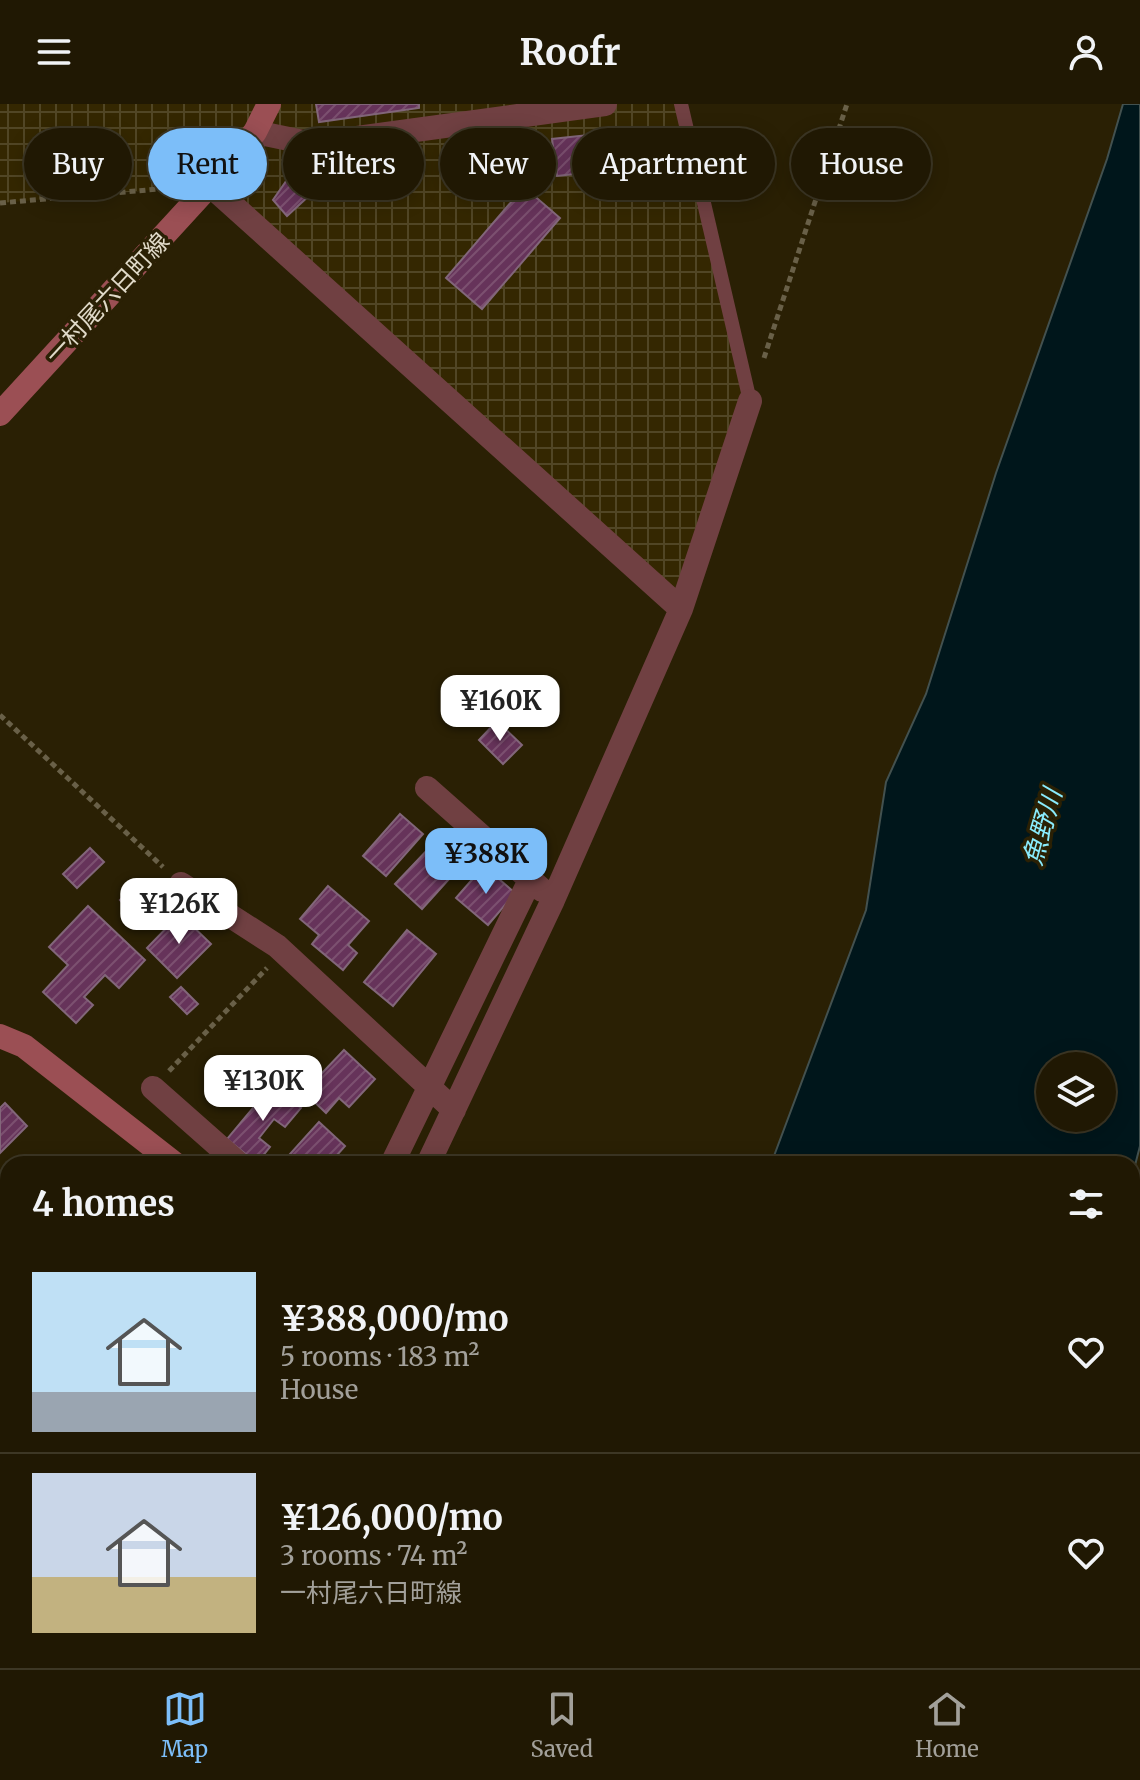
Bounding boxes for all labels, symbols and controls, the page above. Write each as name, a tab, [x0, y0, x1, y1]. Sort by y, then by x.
icon: menu	[32, 30, 76, 74]
text: Roofr	[520, 30, 620, 75]
icon: person	[1064, 30, 1108, 74]
chip: Buy	[24, 128, 132, 200]
chip: Rent	[148, 128, 267, 200]
chip: Filters	[283, 128, 424, 200]
chip: New	[440, 128, 556, 200]
chip: Apartment	[572, 128, 775, 200]
chip: House	[791, 128, 931, 200]
street label: 一村尾六日町線	[38, 226, 176, 370]
pin: ¥160K	[444, 675, 556, 743]
text: ¥160K	[459, 684, 541, 717]
water label: 魚野川	[1015, 782, 1069, 869]
pin: ¥388K	[430, 828, 542, 896]
text: ¥388K	[443, 837, 529, 870]
pin: ¥126K	[123, 878, 235, 946]
text: ¥126K	[138, 887, 220, 920]
map controls	[1036, 1052, 1116, 1132]
button: layers	[1036, 1052, 1116, 1132]
pin: ¥130K	[207, 1055, 319, 1123]
text: ¥130K	[222, 1064, 304, 1097]
icon: filters	[1064, 1182, 1108, 1226]
text: 4 homes	[32, 1183, 175, 1225]
text: ¥388,000/mo	[280, 1298, 509, 1340]
icon: home	[96, 1304, 192, 1400]
icon: heart	[1064, 1330, 1108, 1374]
text: 5 rooms · 183 m²	[280, 1340, 479, 1373]
text: House	[280, 1373, 358, 1406]
text: ¥126,000/mo	[280, 1497, 503, 1539]
icon: home	[96, 1505, 192, 1601]
icon: heart	[1064, 1531, 1108, 1575]
text: 3 rooms · 74 m²	[280, 1539, 467, 1572]
text: 一村尾六日町線	[280, 1576, 462, 1609]
tab: Map	[161, 1687, 208, 1763]
tab: Saved	[531, 1687, 593, 1763]
tab: Home	[915, 1687, 979, 1763]

